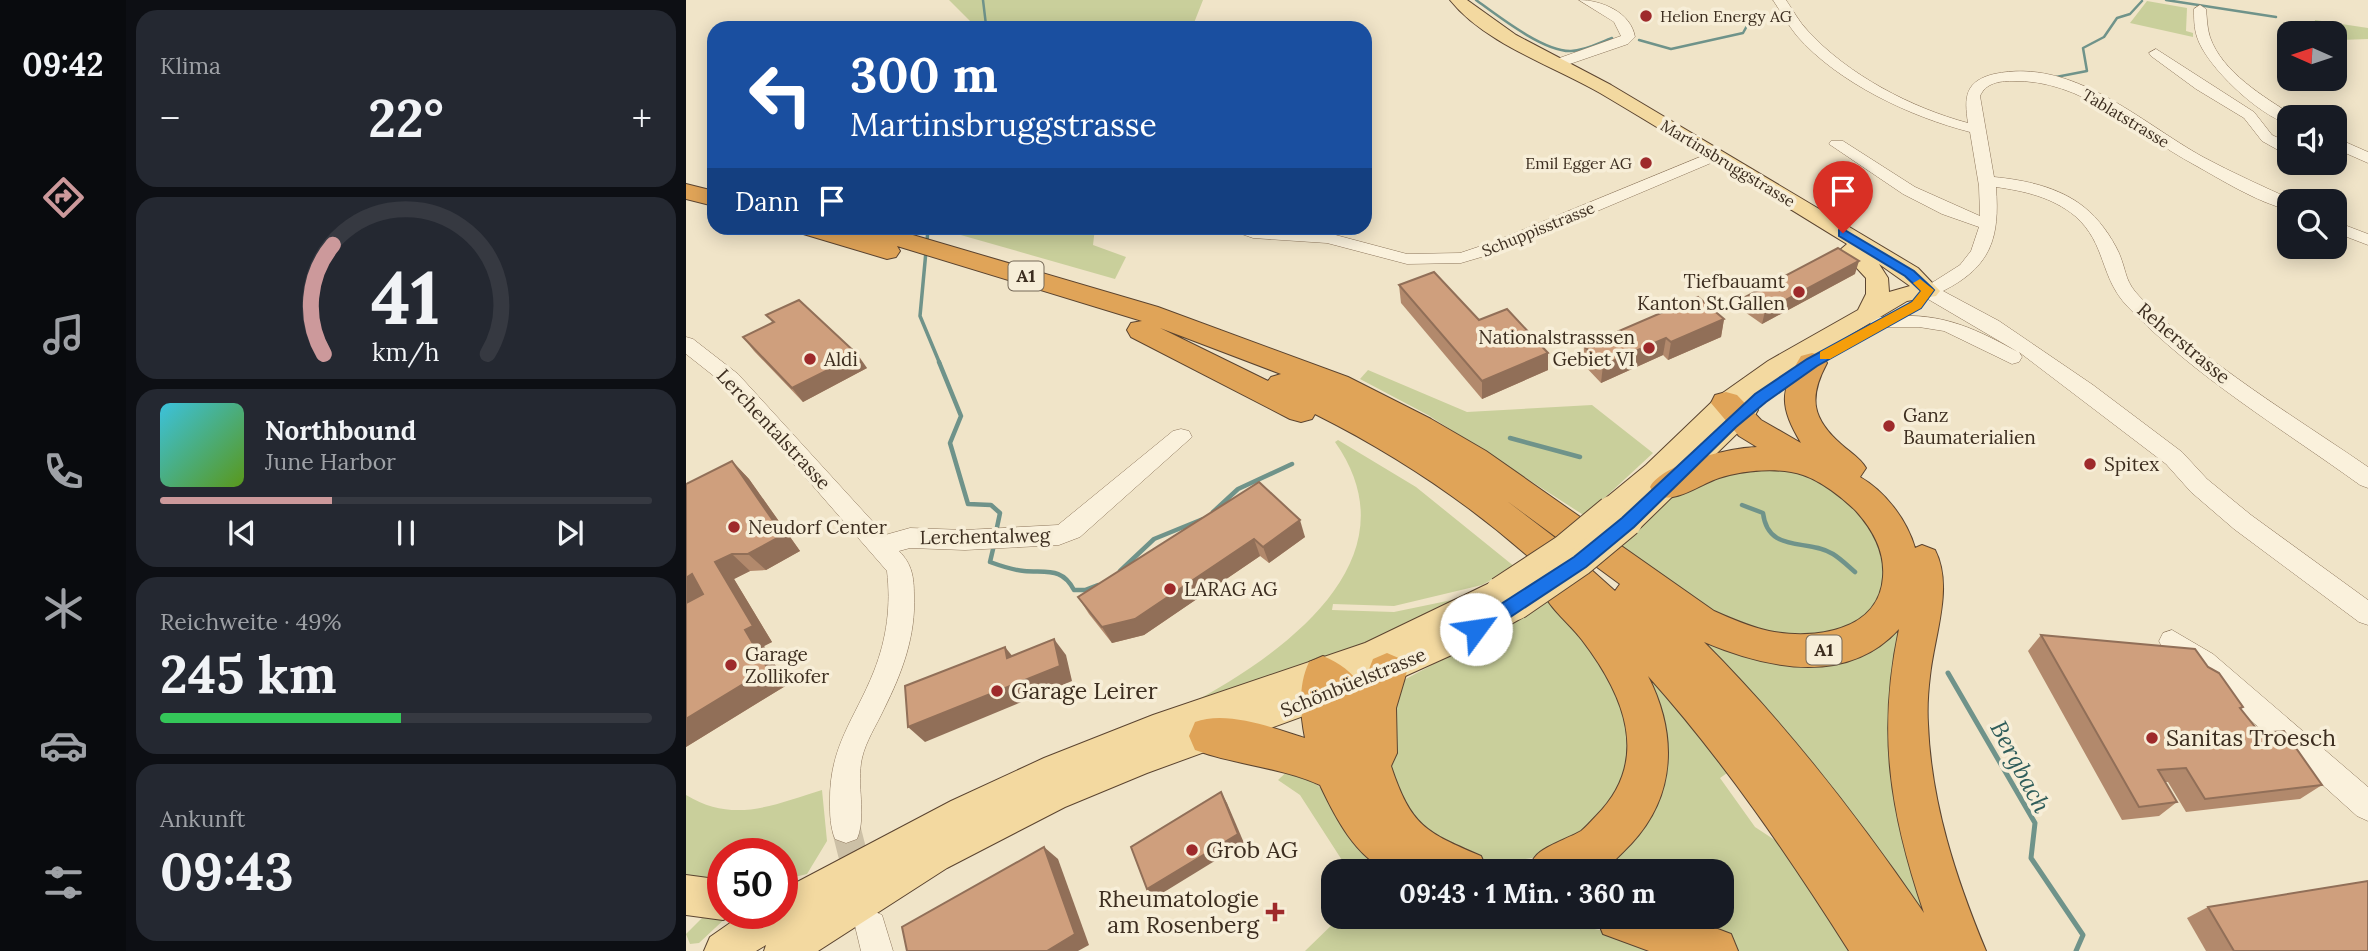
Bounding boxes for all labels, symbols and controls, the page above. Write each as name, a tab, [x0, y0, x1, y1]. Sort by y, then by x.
place label: Helion Energy AG	[1660, 6, 1792, 26]
marker: Helion Energy AG	[1638, 8, 1654, 24]
north arrow	[2277, 21, 2347, 91]
map controls	[2277, 21, 2347, 259]
text: 300 m	[850, 43, 998, 105]
text: 09:42	[22, 44, 104, 85]
icon: left	[735, 49, 826, 140]
text: Klima	[160, 51, 221, 80]
street label: Tablatstrasse	[2079, 84, 2174, 152]
text: 22°	[368, 85, 444, 151]
text: −	[160, 94, 180, 142]
text: +	[632, 94, 652, 142]
text: Martinsbruggstrasse	[850, 104, 1157, 145]
button: sound	[2277, 105, 2347, 175]
street label: Martinsbruggstrasse	[1657, 115, 1799, 211]
place label: Emil Egger AG	[1525, 153, 1632, 173]
marker: Emil Egger AG	[1638, 155, 1654, 171]
pin	[1813, 161, 1873, 233]
icon: arrive	[1824, 172, 1862, 210]
icon: directions	[39, 173, 88, 222]
icon: arrive	[813, 182, 851, 220]
text: Dann	[735, 185, 799, 218]
button: search	[2277, 189, 2347, 259]
street label: Schuppisstrasse	[1479, 197, 1598, 261]
text: 41	[371, 252, 441, 345]
road number: A1	[1008, 262, 1044, 290]
place label: Tiefbauamt Kanton St.Gallen	[1637, 269, 1786, 315]
marker: Tiefbauamt Kanton St.Gallen	[1791, 284, 1807, 300]
street label: Reherstrasse	[2133, 297, 2235, 389]
icon: music	[39, 310, 88, 359]
place label: Nationalstrasssen Gebiet VI	[1478, 325, 1635, 371]
text: km/h	[372, 336, 440, 368]
marker: Nationalstrasssen Gebiet VI	[1641, 340, 1657, 356]
place label: Aldi	[823, 347, 858, 371]
marker: Aldi	[802, 351, 818, 367]
street label: Lerchentalstrasse	[712, 363, 836, 495]
place label: Ganz Baumaterialien	[1903, 403, 2036, 449]
text: Northbound	[265, 414, 416, 447]
marker: Ganz Baumaterialien	[1881, 418, 1897, 434]
icon: phone	[39, 447, 88, 496]
text: June Harbor	[265, 447, 396, 476]
place label: Spitex	[2104, 452, 2159, 476]
marker: Spitex	[2082, 456, 2098, 472]
icon: previous	[223, 514, 261, 552]
icon: pause	[387, 514, 425, 552]
icon: next	[551, 514, 589, 552]
place label: Neudorf Center	[748, 515, 888, 539]
marker: Neudorf Center	[726, 519, 742, 535]
street label: Lerchentalweg	[920, 523, 1051, 549]
place label: LARAG AG	[1184, 577, 1278, 601]
marker: LARAG AG	[1162, 581, 1178, 597]
icon: climate	[39, 584, 88, 633]
position arrow	[1439, 592, 1513, 666]
text: Reichweite · 49%	[160, 607, 342, 636]
road number: A1	[1806, 636, 1842, 664]
text: 245 km	[160, 641, 337, 707]
place label: Garage Zollikofer	[745, 642, 830, 688]
street label: Schönbüelstrasse	[1277, 642, 1429, 722]
marker: Garage Zollikofer	[723, 657, 739, 673]
place label: Garage Leirer	[1011, 676, 1158, 705]
marker: Garage Leirer	[989, 683, 1005, 699]
water label: Bergbach	[1983, 715, 2058, 818]
icon: car	[39, 721, 88, 770]
place label: Sanitas Troesch	[2166, 723, 2336, 752]
marker: Sanitas Troesch	[2144, 730, 2160, 746]
text: Ankunft	[160, 804, 245, 833]
place label: Grob AG	[1206, 835, 1298, 864]
text: 09:43	[160, 838, 294, 904]
speed limit sign: 50	[707, 838, 798, 929]
marker: Grob AG	[1184, 842, 1200, 858]
icon: filters	[39, 858, 88, 907]
text: 09:43 · 1 Min. · 360 m	[1399, 877, 1656, 910]
place label: Rheumatologie am Rosenberg	[1098, 884, 1260, 939]
marker: Rheumatologie am Rosenberg	[1265, 902, 1285, 922]

